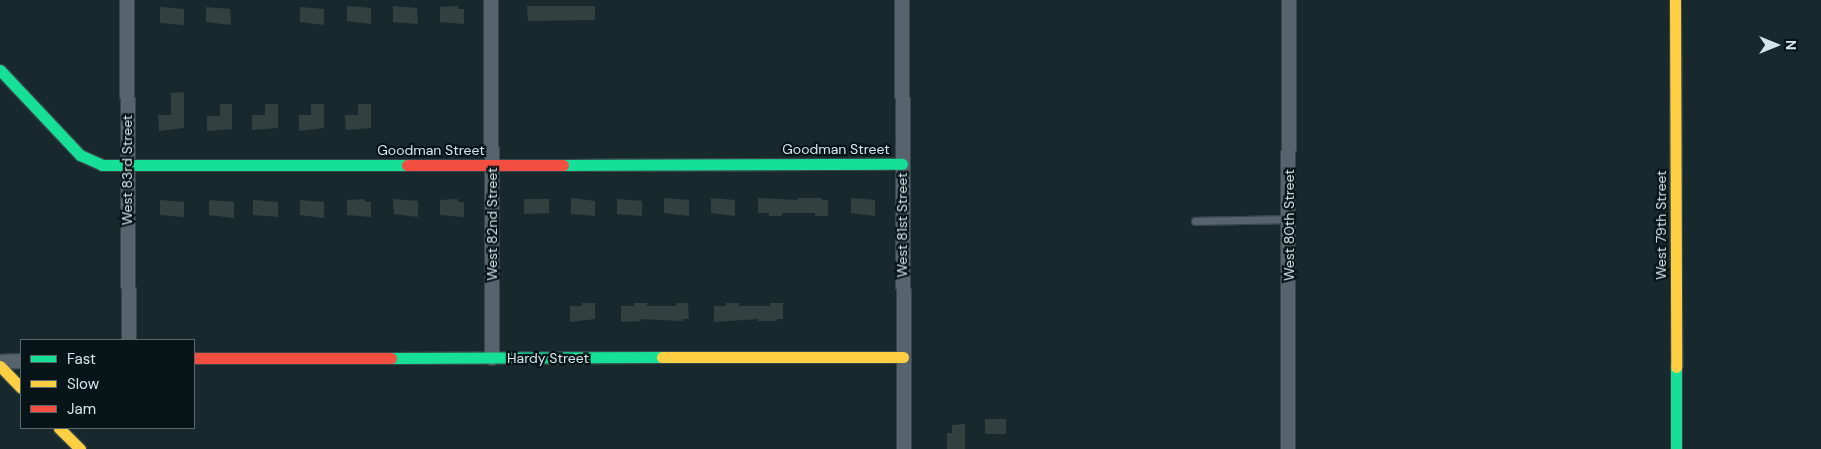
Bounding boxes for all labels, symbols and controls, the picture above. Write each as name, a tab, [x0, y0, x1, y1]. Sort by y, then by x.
north arrow	[1751, 20, 1801, 70]
text: N	[1782, 40, 1800, 50]
street label: West 83rd Street	[119, 115, 135, 225]
street label: Goodman Street	[782, 141, 890, 157]
street label: Goodman Street	[377, 142, 485, 158]
street label: West 82nd Street	[484, 167, 500, 281]
street label: West 80th Street	[1281, 169, 1297, 281]
street label: West 79th Street	[1653, 170, 1669, 280]
street label: West 81st Street	[894, 173, 910, 277]
legend	[20, 339, 195, 429]
text: Fast	[67, 349, 96, 369]
street label: Hardy Street	[507, 350, 589, 366]
text: Slow	[67, 374, 99, 394]
text: Jam	[67, 399, 96, 419]

